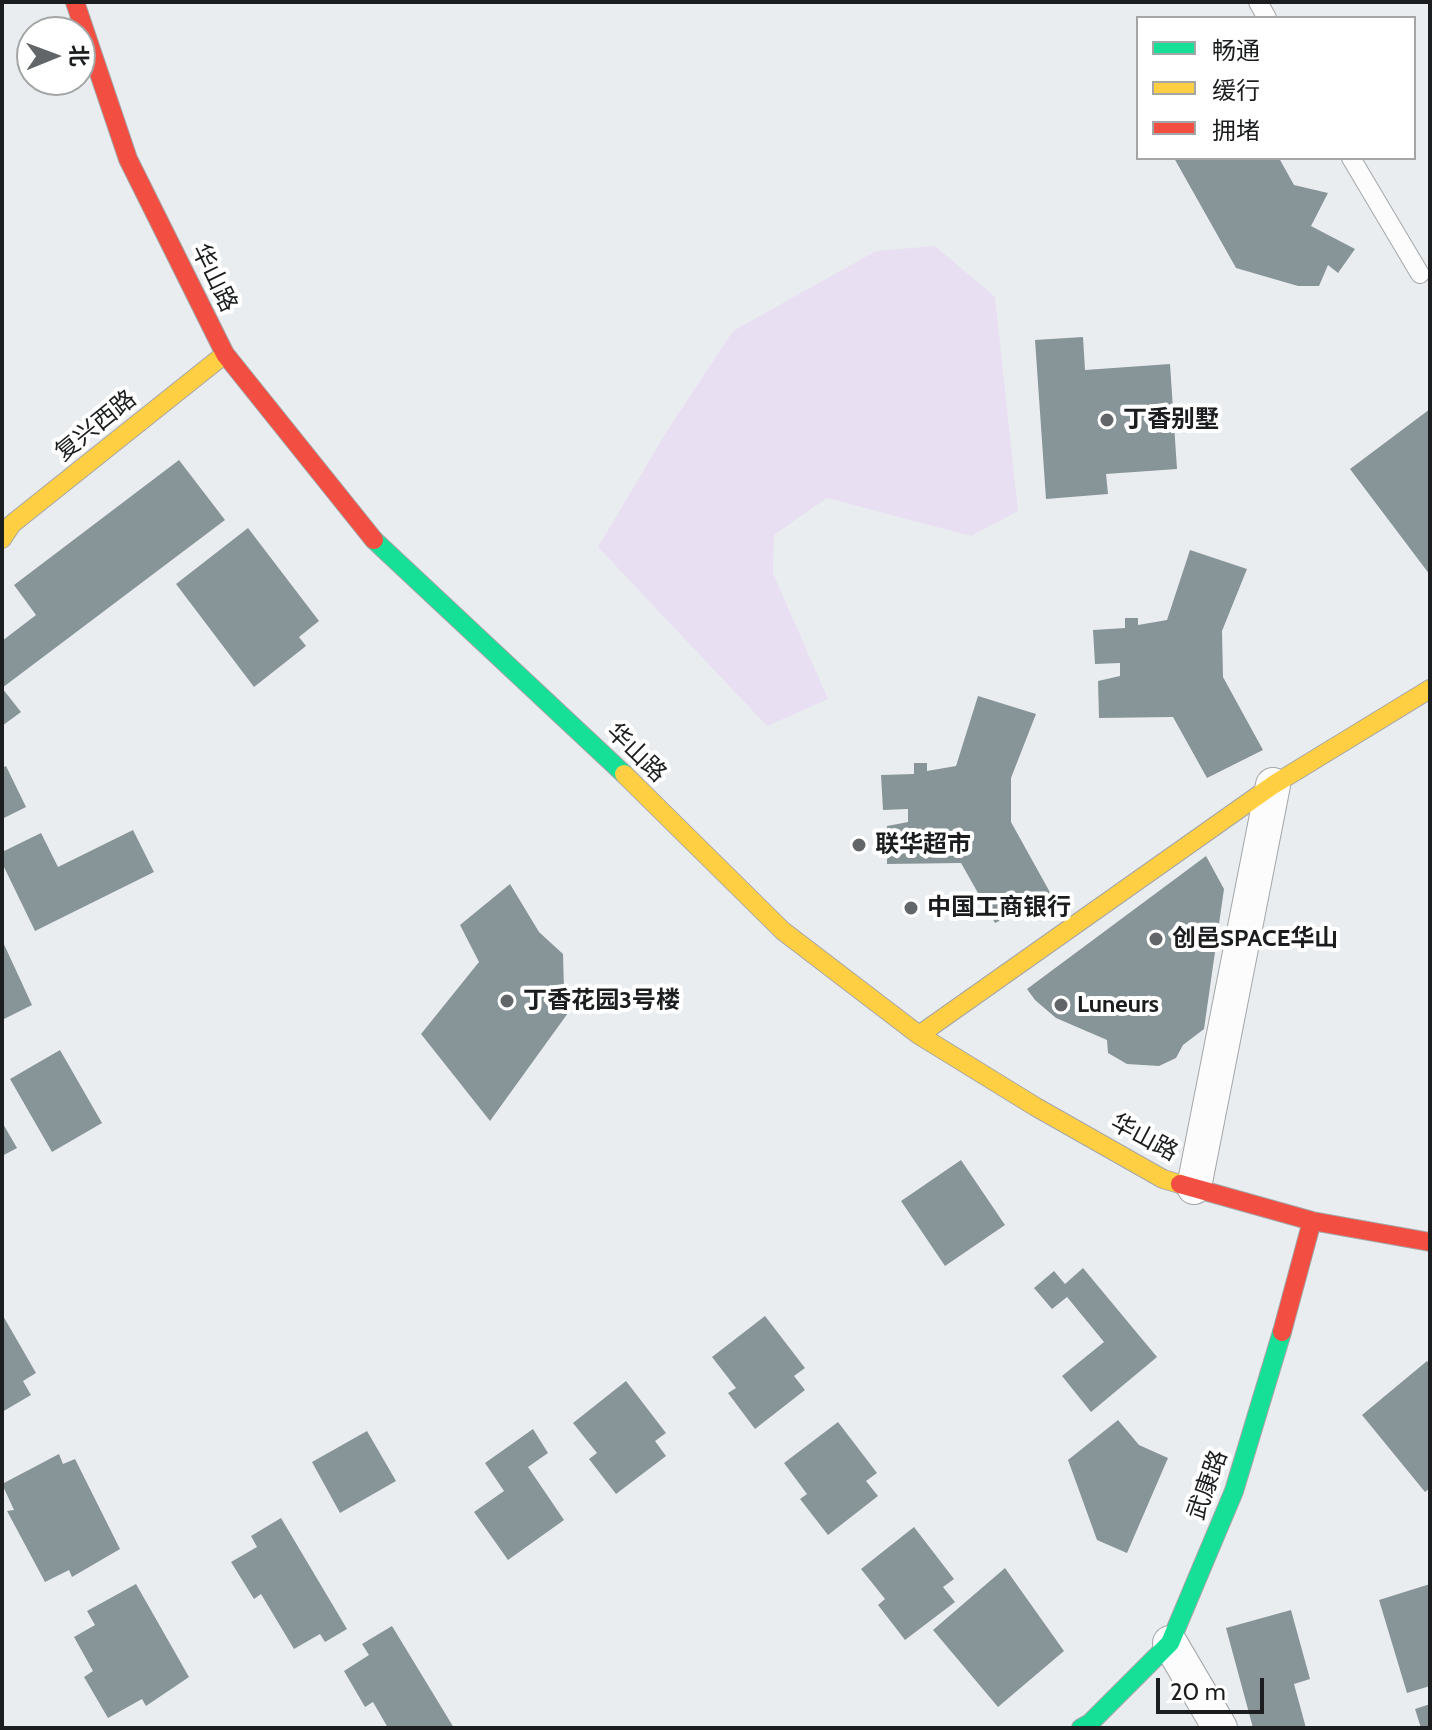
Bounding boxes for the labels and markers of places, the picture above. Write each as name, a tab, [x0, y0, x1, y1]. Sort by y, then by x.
place label: 丁香别墅	[1123, 406, 1219, 434]
marker: 丁香别墅	[1098, 411, 1116, 429]
place label: 联华超市	[875, 831, 971, 859]
marker: 联华超市	[850, 836, 868, 854]
place label: 中国工商银行	[927, 894, 1071, 922]
marker: 中国工商银行	[902, 899, 920, 917]
place label: 创邑SPACE华山	[1172, 925, 1338, 953]
marker: 创邑SPACE华山	[1147, 930, 1165, 948]
place label: 丁香花园3号楼	[523, 987, 680, 1015]
place label: Luneurs	[1077, 991, 1159, 1019]
marker: 丁香花园3号楼	[498, 992, 516, 1010]
marker: Luneurs	[1052, 996, 1070, 1014]

